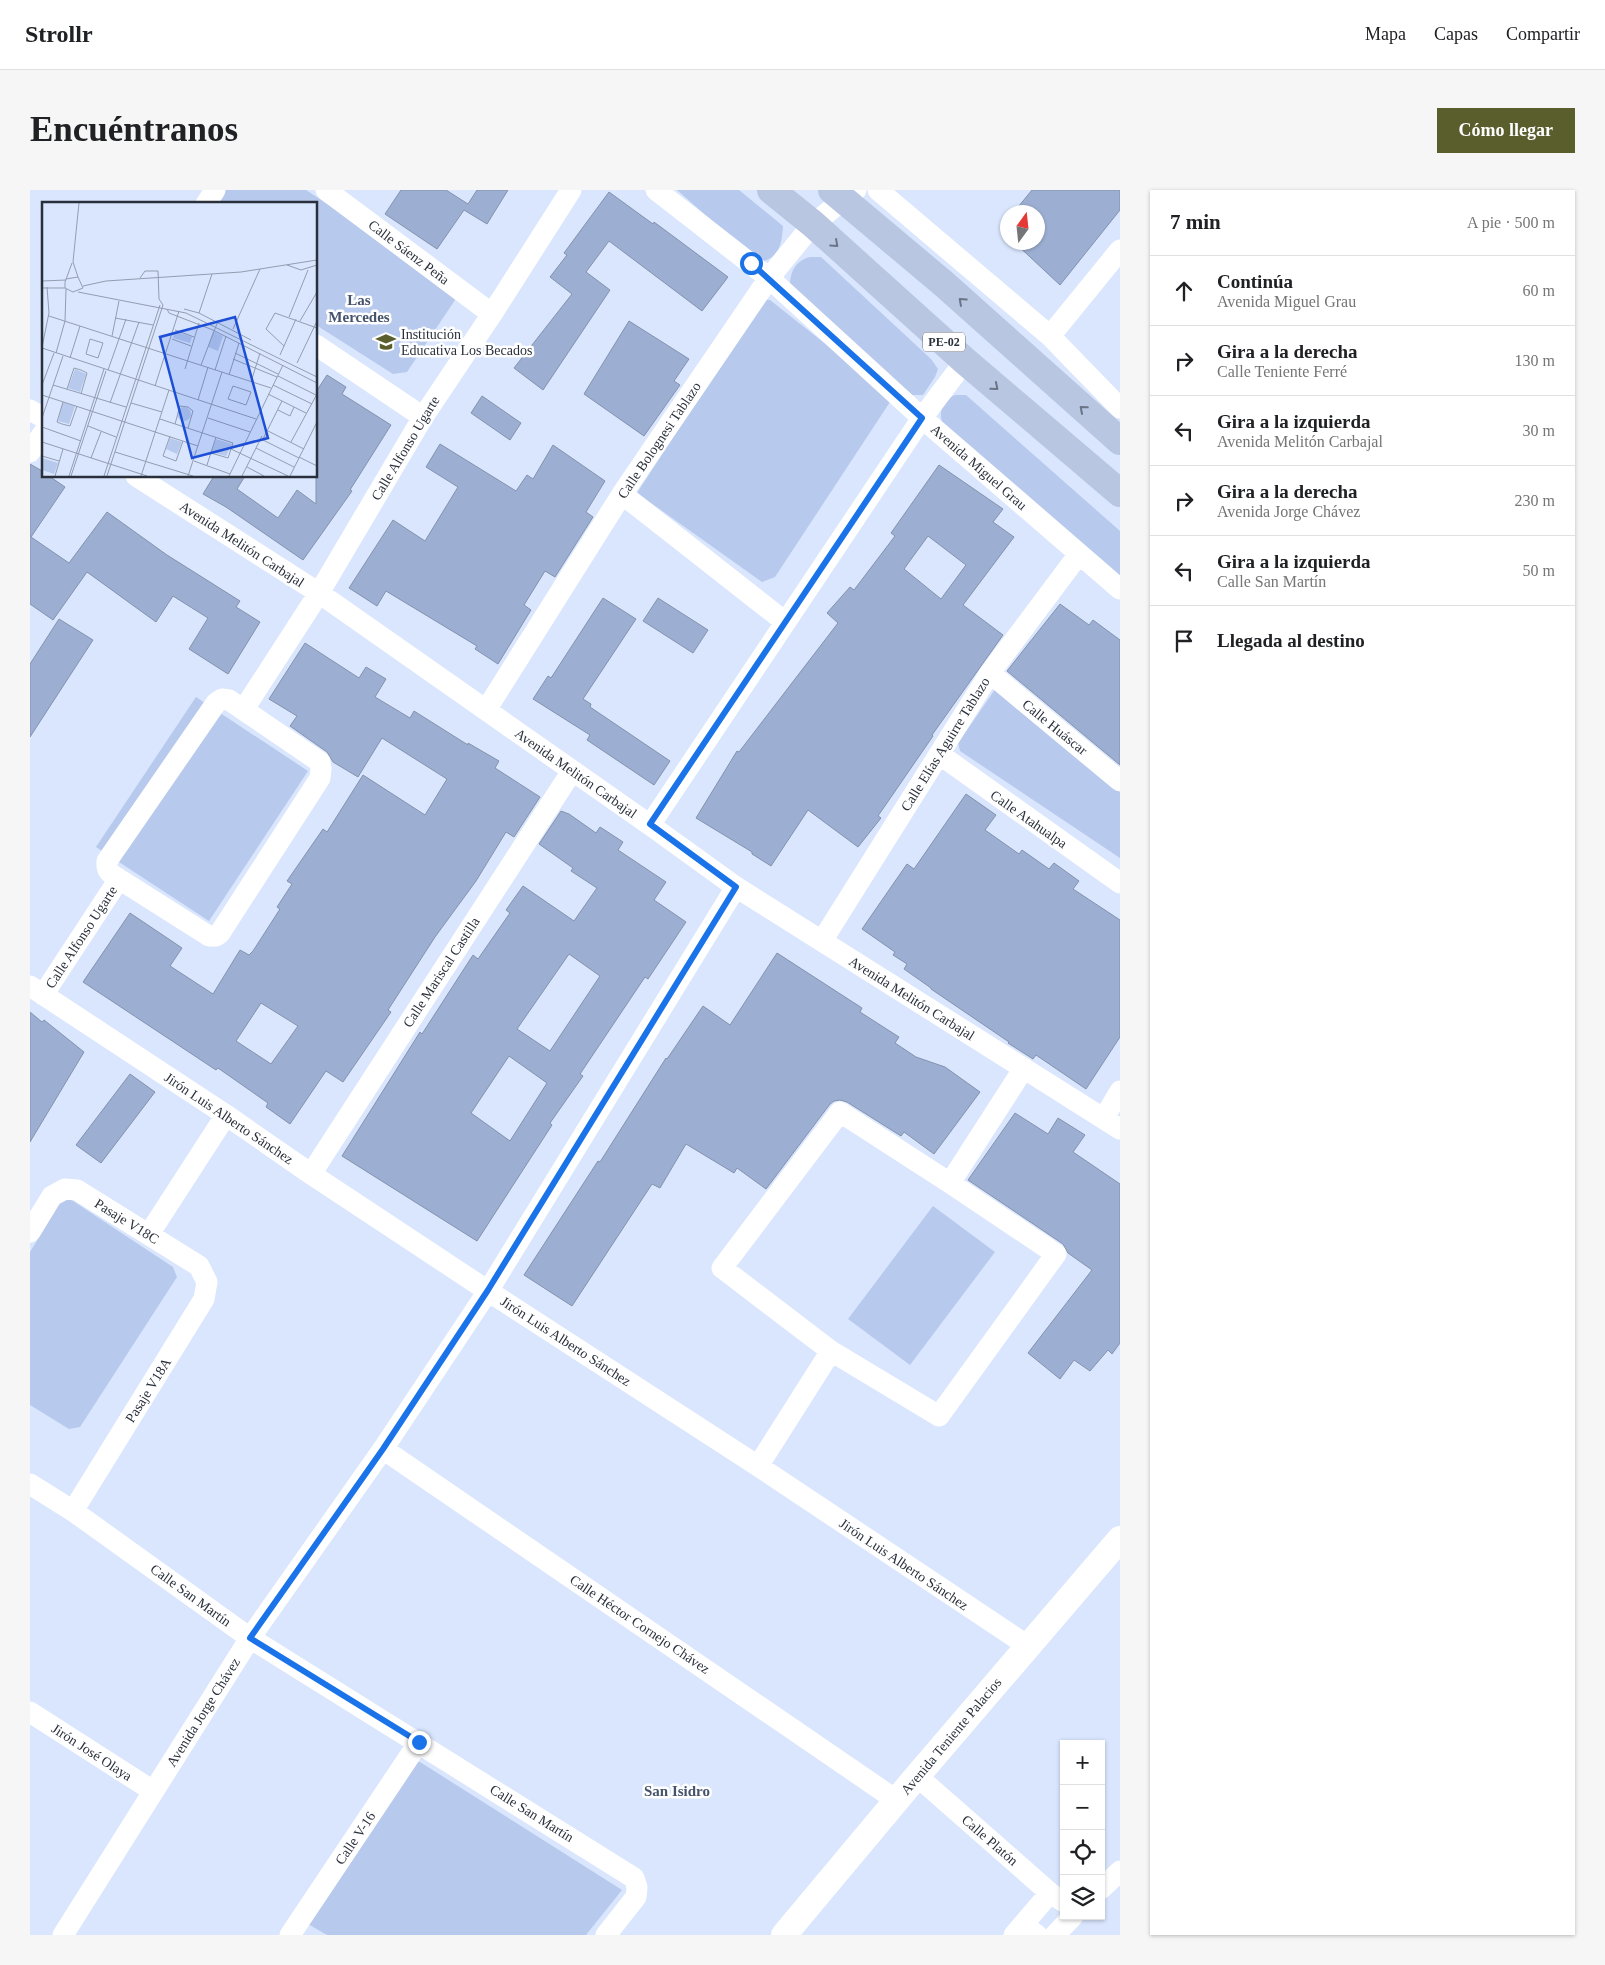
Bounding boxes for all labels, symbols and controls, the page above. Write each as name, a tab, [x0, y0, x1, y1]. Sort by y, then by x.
text: Strollr	[25, 21, 93, 47]
text: Mapa	[1365, 24, 1406, 44]
text: Capas	[1434, 24, 1478, 44]
text: Compartir	[1506, 24, 1580, 44]
button: Cómo llegar	[1437, 108, 1575, 153]
text: Encuéntranos	[30, 110, 238, 149]
inset map	[42, 202, 318, 478]
north arrow	[1000, 205, 1045, 250]
text: 7 min	[1170, 210, 1221, 234]
text: A pie · 500 m	[1467, 214, 1555, 231]
street label: Calle Sáenz Peña	[365, 217, 453, 288]
one-way arrow	[829, 238, 838, 247]
route start	[740, 252, 763, 275]
text: Continúa	[1217, 271, 1293, 292]
icon: ahead	[1170, 277, 1198, 305]
text: 60 m	[1523, 282, 1555, 299]
district label: Las Mercedes	[328, 292, 390, 325]
text: Avenida Miguel Grau	[1217, 293, 1356, 310]
one-way arrow	[959, 298, 968, 307]
place label: Institución Educativa Los Becados	[401, 327, 532, 358]
school or university icon: Institución Educativa Los Becados	[375, 331, 397, 353]
road number: PE-02	[923, 332, 965, 352]
text: Gira a la derecha	[1217, 341, 1358, 362]
icon: right	[1170, 347, 1198, 375]
text: 130 m	[1515, 352, 1555, 369]
text: Calle Teniente Ferré	[1217, 363, 1347, 380]
street label: Calle Bolognesi Tablazo	[615, 379, 704, 501]
one-way arrow	[990, 381, 999, 390]
street label: Calle Alfonso Ugarte	[368, 393, 442, 503]
one-way arrow	[1080, 406, 1089, 415]
text: Gira a la izquierda	[1217, 411, 1371, 432]
icon: left	[1170, 417, 1198, 445]
street label: Avenida Miguel Grau	[928, 422, 1030, 513]
text: 30 m	[1523, 422, 1555, 439]
text: Avenida Melitón Carbajal	[1217, 433, 1383, 450]
text: Gira a la derecha	[1217, 481, 1358, 502]
icon: right	[1170, 487, 1198, 515]
text: 230 m	[1515, 492, 1555, 509]
street label: Avenida Melitón Carbajal	[177, 499, 307, 590]
text: Avenida Jorge Chávez	[1217, 503, 1360, 520]
text: Gira a la izquierda	[1217, 551, 1371, 572]
icon: left	[1170, 557, 1198, 585]
text: 50 m	[1523, 562, 1555, 579]
text: Calle San Martín	[1217, 573, 1326, 590]
icon: arrive	[1170, 627, 1198, 655]
text: Llegada al destino	[1217, 630, 1365, 651]
street label: Calle Elías Aguirre Tablazo	[898, 675, 993, 814]
street label: Calle Huáscar	[1019, 697, 1090, 758]
street label: Avenida Melitón Carbajal	[512, 726, 640, 821]
street label: Calle Atahualpa	[988, 788, 1070, 852]
street label: Calle Alfonso Ugarte	[43, 883, 120, 991]
street label: Calle Mariscal Castilla	[400, 914, 483, 1030]
street label: Avenida Melitón Carbajal	[846, 954, 977, 1043]
street label: Jirón Luis Alberto Sánchez	[162, 1070, 296, 1167]
street label: Pasaje V18C	[92, 1196, 161, 1247]
street label: Jirón Luis Alberto Sánchez	[498, 1294, 634, 1389]
street label: Pasaje V18A	[123, 1354, 175, 1425]
street label: Jirón Luis Alberto Sánchez	[837, 1516, 971, 1613]
street label: Calle San Martín	[148, 1561, 234, 1630]
street label: Calle Héctor Cornejo Chávez	[567, 1572, 712, 1677]
street label: Avenida Jorge Chávez	[164, 1655, 243, 1769]
street label: Avenida Teniente Palacios	[898, 1675, 1005, 1798]
street label: Jirón José Olaya	[49, 1721, 135, 1784]
route end	[408, 1731, 431, 1754]
map controls	[1060, 1740, 1105, 1920]
button: +	[1060, 1740, 1105, 1785]
street label: Calle San Martín	[487, 1782, 576, 1845]
district label: San Isidro	[644, 1783, 710, 1799]
button: −	[1060, 1785, 1105, 1830]
street label: Calle V-16	[332, 1809, 378, 1867]
street label: Calle Platón	[959, 1812, 1021, 1869]
button: locate	[1060, 1830, 1105, 1875]
button: layers	[1060, 1875, 1105, 1920]

